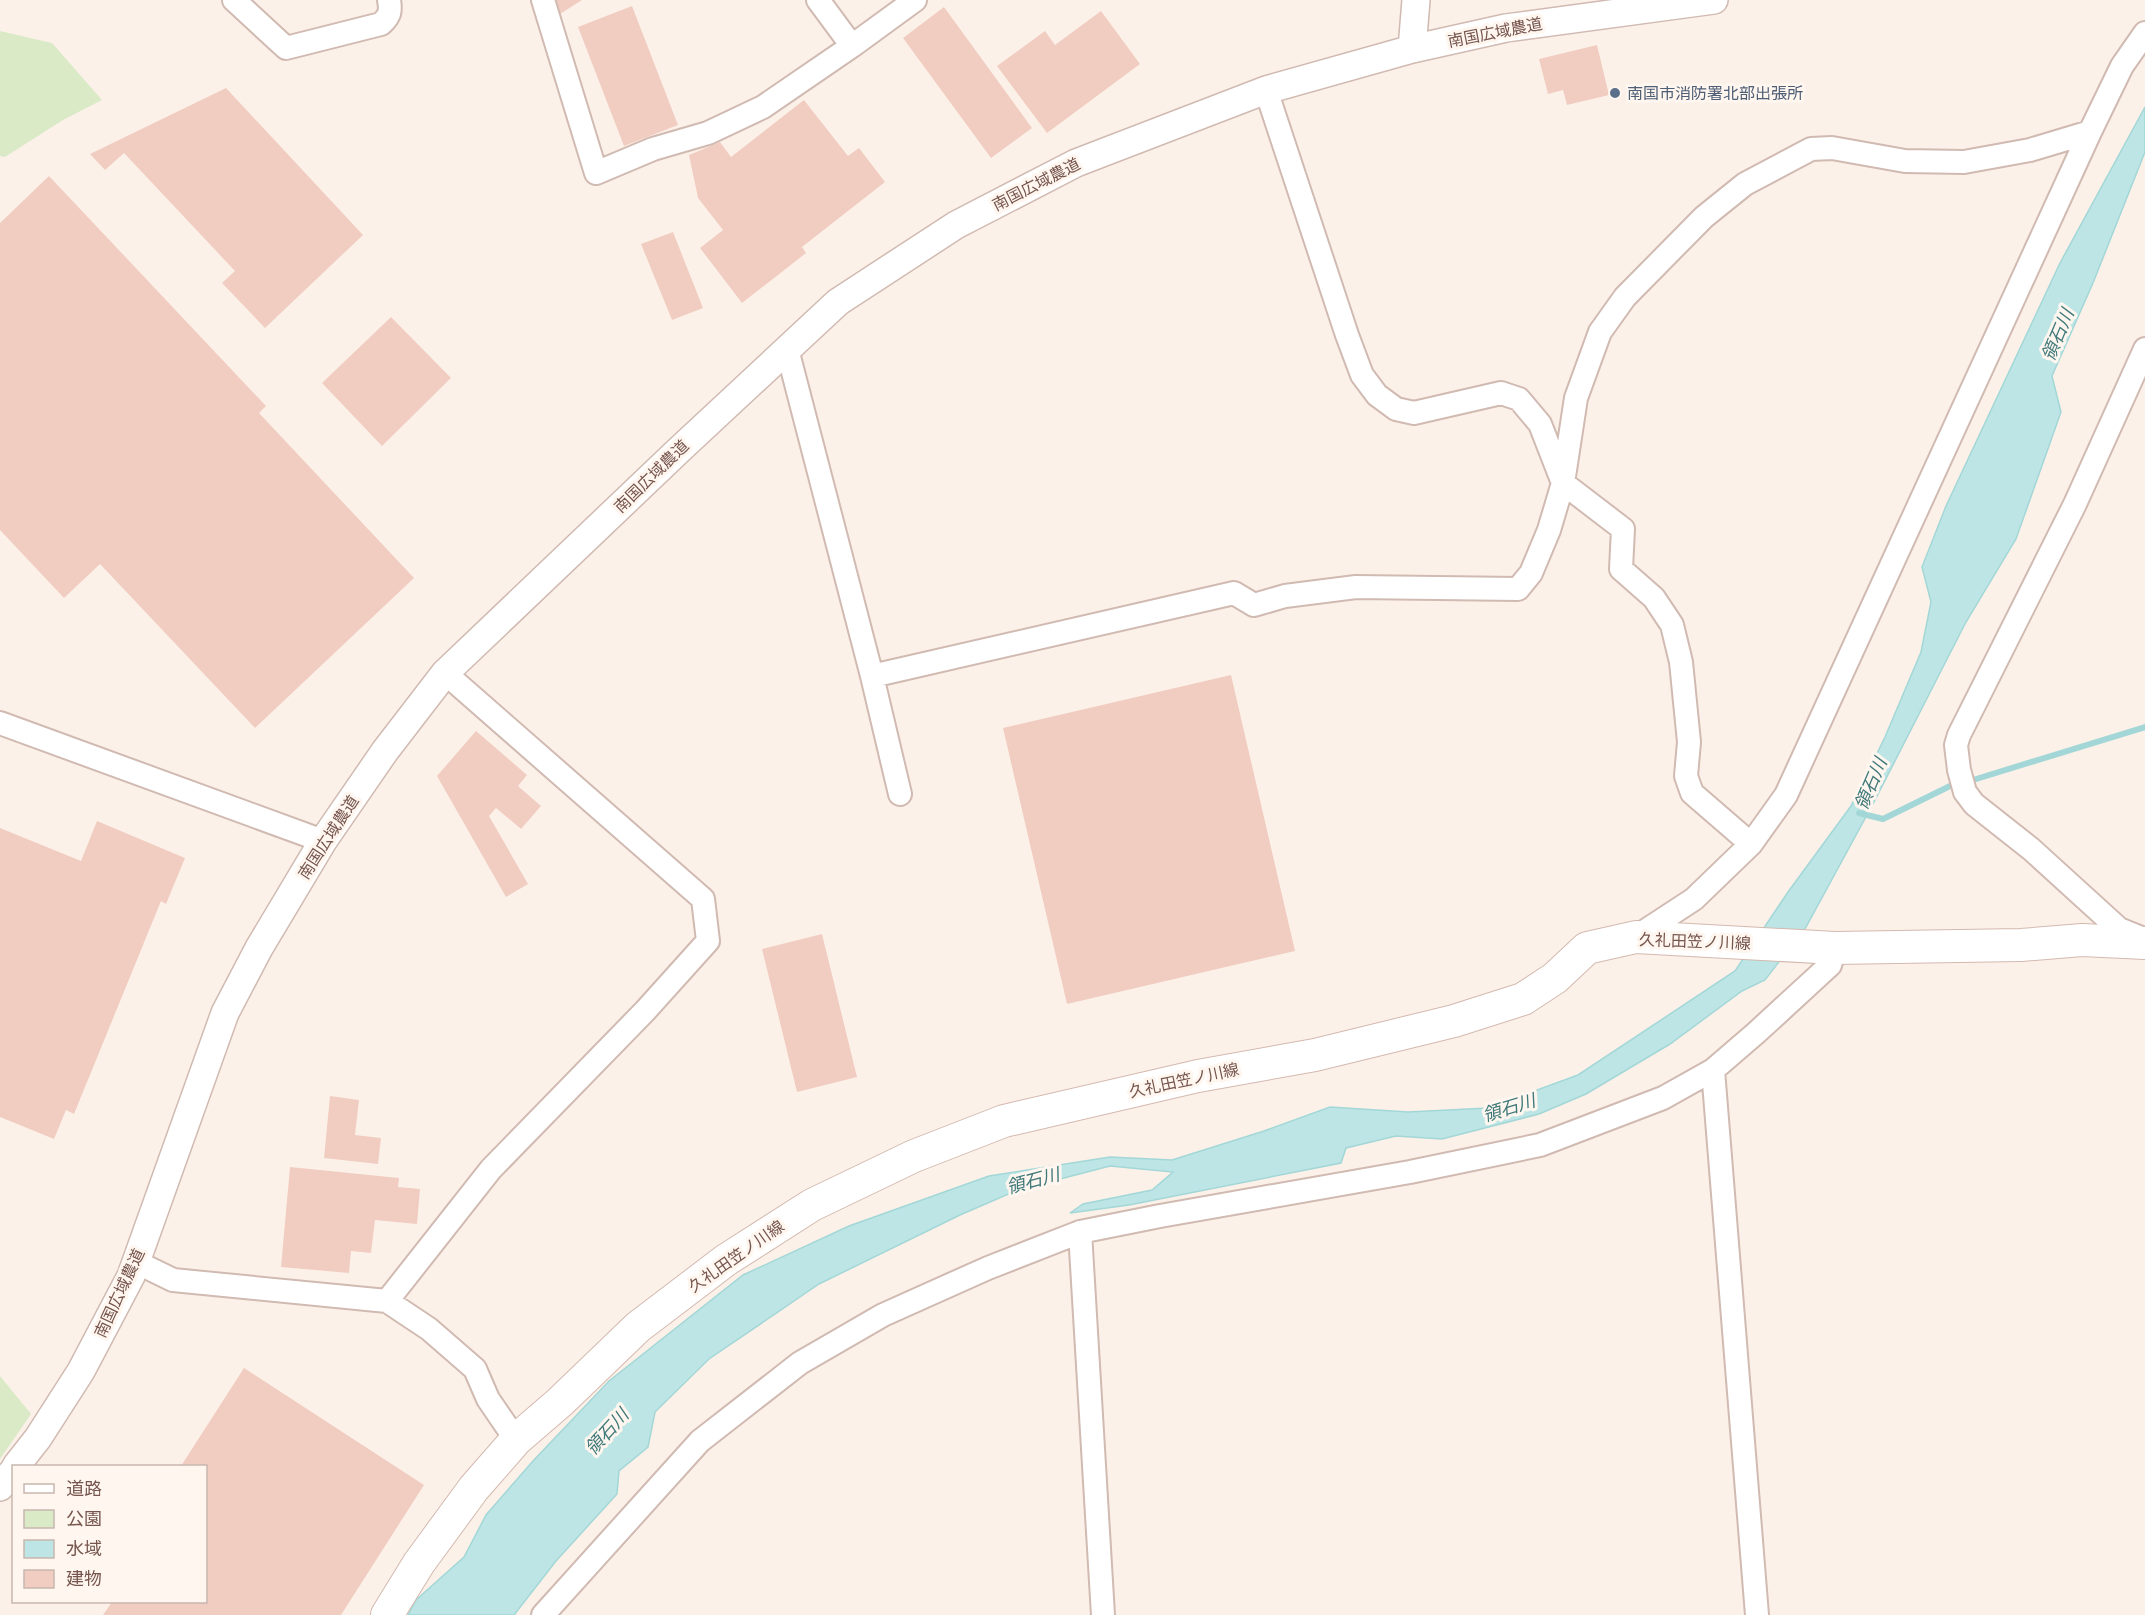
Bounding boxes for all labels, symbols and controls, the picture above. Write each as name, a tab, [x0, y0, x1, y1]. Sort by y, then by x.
street label: 南国広域農道	[1446, 12, 1544, 53]
place label: 南国市消防署北部出張所	[1627, 82, 1803, 105]
marker: 南国市消防署北部出張所	[1608, 86, 1622, 100]
street label: 南国広域農道	[988, 152, 1084, 216]
water label: 領石川	[2035, 303, 2080, 365]
street label: 南国広域農道	[609, 435, 694, 518]
water label: 領石川	[1848, 752, 1893, 814]
street label: 南国広域農道	[293, 791, 364, 884]
street label: 久礼田笠ノ川線	[1639, 928, 1751, 955]
street label: 久礼田笠ノ川線	[1127, 1058, 1241, 1103]
water label: 領石川	[1479, 1087, 1540, 1127]
water label: 領石川	[1004, 1161, 1064, 1200]
street label: 久礼田笠ノ川線	[684, 1215, 789, 1298]
street label: 南国広域農道	[89, 1245, 150, 1342]
water label: 領石川	[579, 1402, 635, 1460]
legend	[12, 1465, 207, 1603]
text: 道路	[66, 1476, 102, 1501]
text: 公園	[66, 1506, 102, 1531]
text: 水域	[66, 1536, 102, 1561]
text: 建物	[66, 1566, 102, 1591]

